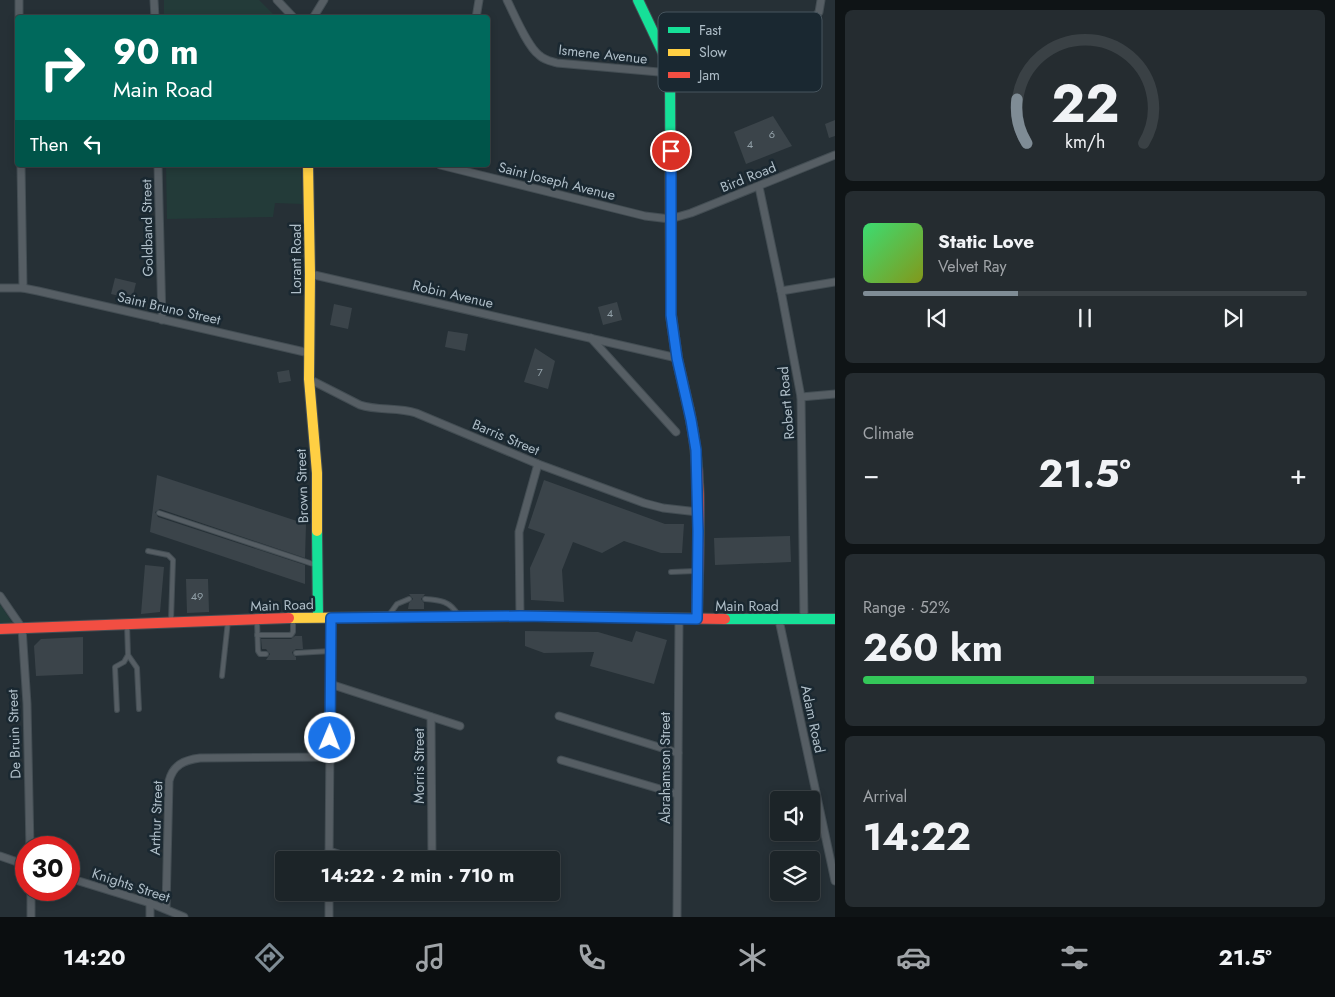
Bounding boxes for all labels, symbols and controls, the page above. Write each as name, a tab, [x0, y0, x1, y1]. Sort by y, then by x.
legend	[658, 12, 822, 92]
text: Fast	[699, 20, 722, 40]
text: 90 m	[113, 27, 199, 77]
icon: right	[30, 35, 95, 100]
street label: Ismene Avenue	[557, 39, 649, 69]
text: Slow	[699, 42, 727, 62]
text: Jam	[697, 65, 720, 85]
text: 22	[1051, 66, 1119, 142]
text: Main Road	[113, 73, 213, 105]
house number: 6	[769, 126, 775, 142]
text: km/h	[1065, 129, 1105, 155]
icon: left	[79, 130, 107, 158]
pin	[650, 130, 692, 172]
text: Then	[30, 131, 69, 158]
house number: 4	[747, 136, 754, 152]
icon: arrive	[657, 137, 685, 165]
street label: Saint Joseph Avenue	[496, 157, 618, 205]
street label: Bird Road	[717, 157, 779, 197]
street label: Goldband Street	[136, 179, 158, 277]
street label: Lorant Road	[286, 224, 306, 294]
text: Static Love	[938, 228, 1034, 255]
text: Velvet Ray	[938, 255, 1007, 278]
street label: Robin Avenue	[411, 275, 495, 313]
street label: Saint Bruno Street	[115, 286, 223, 330]
icon: previous	[923, 304, 951, 332]
icon: pause	[1071, 304, 1099, 332]
icon: next	[1219, 304, 1247, 332]
house number: 4	[607, 305, 614, 321]
house number: 7	[537, 364, 543, 380]
street label: Robert Road	[773, 366, 799, 440]
street label: Barris Street	[469, 414, 543, 460]
text: Climate	[863, 422, 914, 445]
text: 21.5°	[1038, 446, 1131, 501]
street label: Brown Street	[291, 448, 313, 523]
text: −	[863, 454, 880, 495]
text: +	[1290, 454, 1307, 495]
house number: 49	[191, 588, 203, 604]
street label: Main Road	[250, 594, 314, 616]
street label: Main Road	[715, 596, 779, 616]
text: Range · 52%	[863, 596, 950, 619]
text: 260 km	[863, 620, 1003, 675]
street label: Adam Road	[796, 683, 830, 755]
street label: De Bruin Street	[2, 688, 26, 779]
position arrow	[303, 711, 355, 763]
street label: Abrahamson Street	[655, 711, 675, 824]
street label: Morris Street	[409, 728, 429, 804]
street label: Arthur Street	[145, 780, 167, 856]
text: Arrival	[863, 785, 907, 808]
map controls	[770, 791, 820, 901]
button: sound	[770, 791, 820, 841]
text: 14:22	[863, 809, 971, 864]
speed limit sign: 30	[15, 836, 80, 901]
button: layers	[770, 851, 820, 901]
text: 14:22 · 2 min · 710 m	[321, 862, 514, 889]
street label: Knights Street	[89, 863, 173, 907]
icon: directions	[252, 940, 287, 975]
icon: music	[413, 940, 448, 975]
icon: phone	[574, 940, 609, 975]
icon: climate	[735, 940, 770, 975]
icon: car	[896, 940, 931, 975]
icon: filters	[1057, 940, 1092, 975]
text: 14:20	[63, 941, 126, 973]
text: 21.5°	[1218, 941, 1272, 973]

